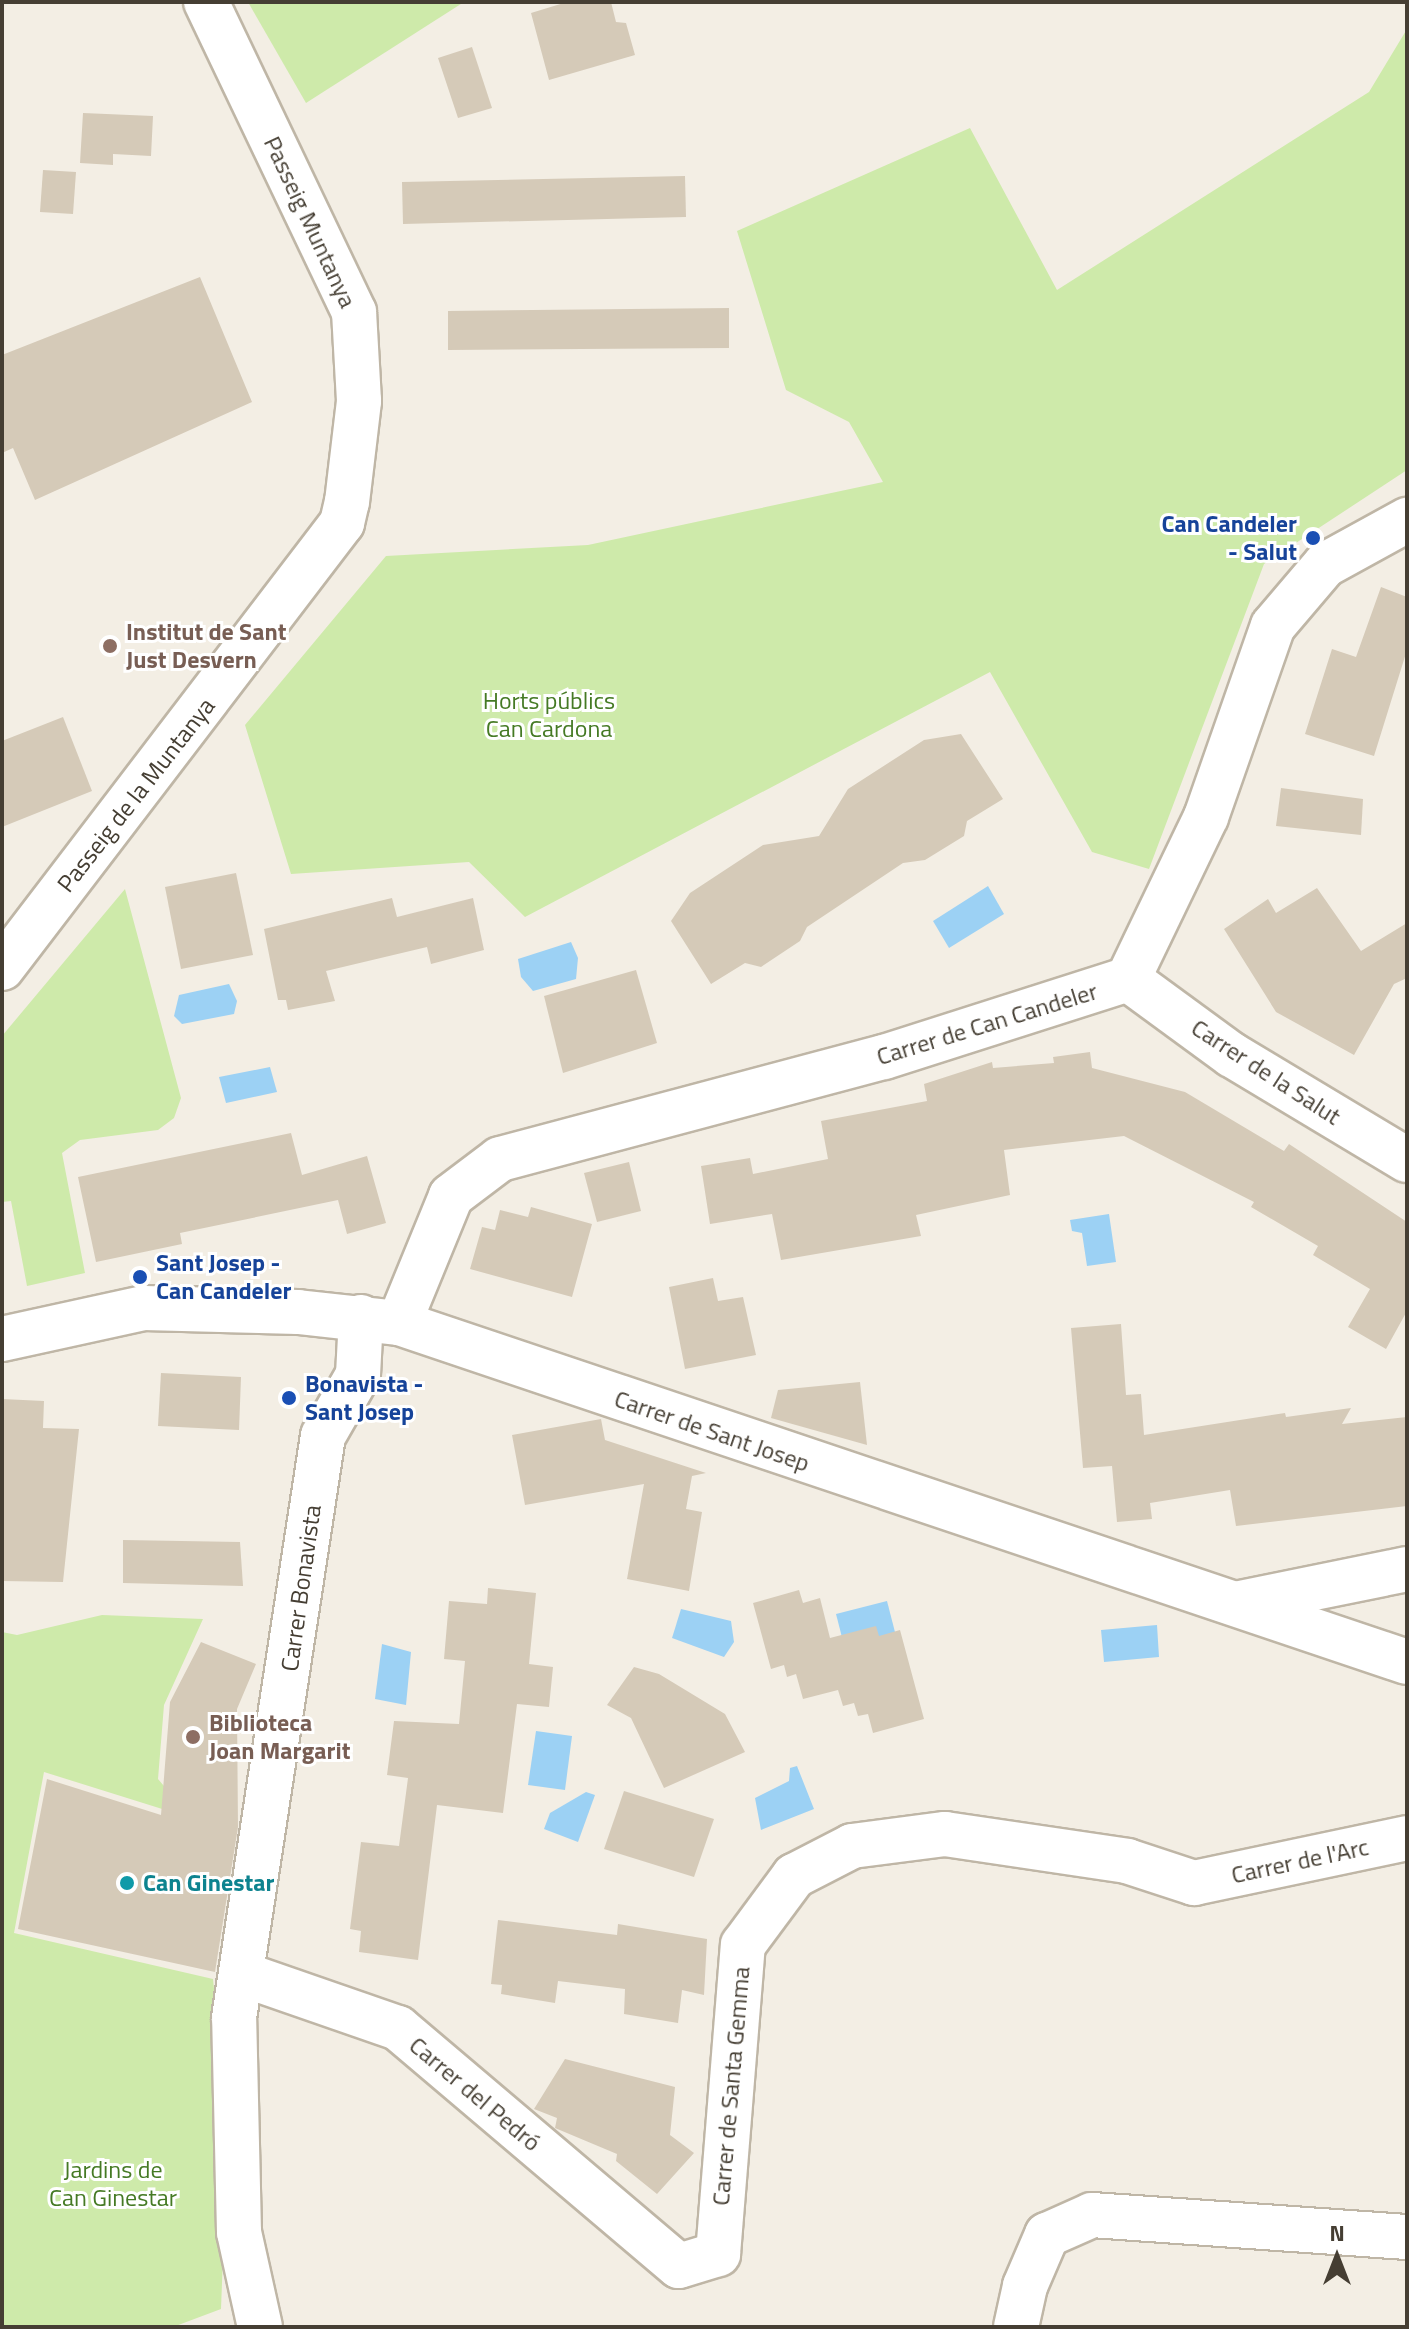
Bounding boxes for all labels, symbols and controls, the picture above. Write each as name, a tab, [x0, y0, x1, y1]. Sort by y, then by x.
street label: Passeig Muntanya	[258, 132, 362, 312]
place label: Can Candeler - Salut	[1162, 510, 1297, 566]
marker: Can Candeler - Salut	[1304, 529, 1322, 547]
place label: Institut de Sant Just Desvern	[126, 618, 286, 674]
marker: Institut de Sant Just Desvern	[101, 637, 119, 655]
park label: Horts públics Can Cardona	[483, 687, 615, 743]
street label: Passeig de la Muntanya	[51, 692, 221, 898]
street label: Carrer de Can Candeler	[873, 977, 1101, 1071]
street label: Carrer de la Salut	[1186, 1013, 1346, 1131]
place label: Sant Josep - Can Candeler	[156, 1249, 291, 1305]
marker: Sant Josep - Can Candeler	[131, 1268, 149, 1286]
place label: Bonavista - Sant Josep	[305, 1370, 423, 1426]
street label: Carrer de Sant Josep	[611, 1384, 813, 1478]
marker: Bonavista - Sant Josep	[280, 1389, 298, 1407]
street label: Carrer Bonavista	[275, 1503, 327, 1673]
place label: Biblioteca Joan Margarit	[209, 1709, 350, 1765]
marker: Biblioteca Joan Margarit	[184, 1728, 202, 1746]
street label: Carrer de l'Arc	[1229, 1832, 1371, 1890]
place label: Can Ginestar	[143, 1869, 274, 1897]
marker: Can Ginestar	[118, 1874, 136, 1892]
street label: Carrer de Santa Gemma	[706, 1965, 756, 2207]
street label: Carrer del Pedró	[404, 2031, 546, 2157]
park label: Jardins de Can Ginestar	[49, 2156, 177, 2212]
text: N	[1329, 2216, 1345, 2250]
north arrow	[1297, 2217, 1377, 2297]

